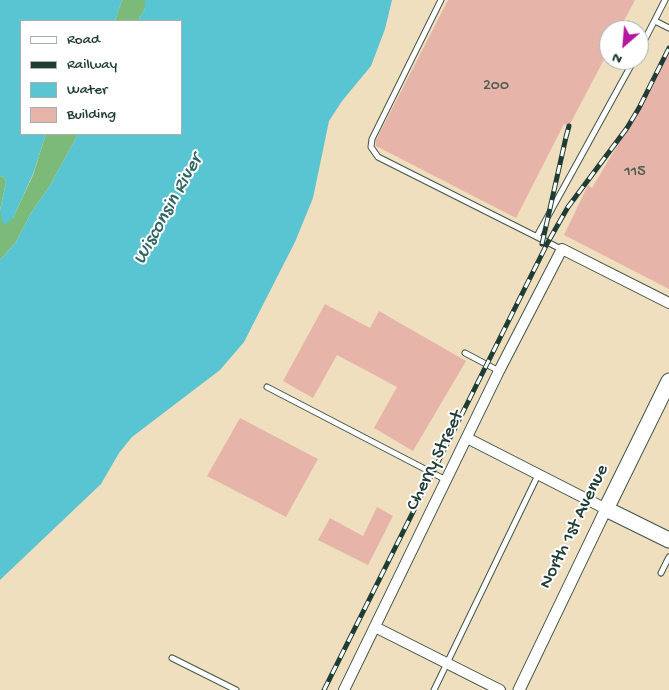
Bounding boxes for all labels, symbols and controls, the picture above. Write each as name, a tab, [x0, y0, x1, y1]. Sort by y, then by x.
legend	[20, 20, 182, 135]
north arrow	[599, 20, 649, 70]
text: Road	[67, 31, 100, 49]
text: N	[609, 48, 625, 68]
text: Railway	[67, 56, 117, 74]
house number: 200	[483, 77, 509, 97]
text: Water	[67, 81, 107, 99]
text: Building	[67, 106, 116, 124]
water label: Wisconsin River	[129, 151, 209, 269]
house number: 115	[624, 163, 646, 183]
street label: Cherry Street	[402, 407, 470, 515]
street label: North 1st Avenue	[535, 461, 615, 593]

